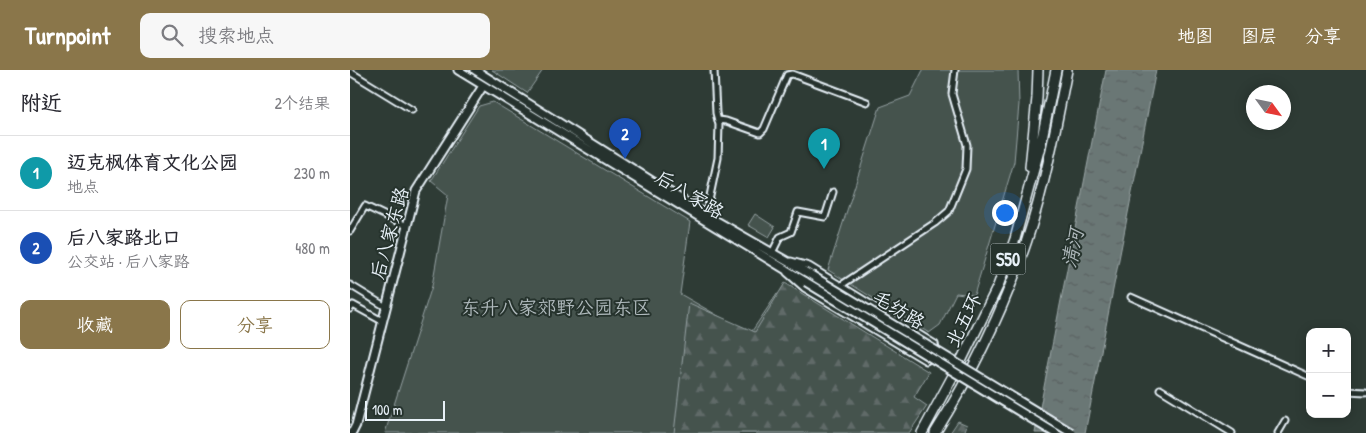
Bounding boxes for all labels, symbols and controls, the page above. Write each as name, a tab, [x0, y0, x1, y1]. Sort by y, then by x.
search box	[140, 13, 490, 58]
text: Turnpoint	[25, 19, 110, 51]
icon: search	[158, 21, 186, 49]
text: 搜索地点	[198, 22, 274, 48]
text: 地图	[1177, 23, 1213, 48]
text: 图层	[1241, 23, 1277, 48]
text: 分享	[1305, 23, 1341, 48]
north arrow	[1246, 85, 1291, 130]
text: 附近	[20, 88, 62, 117]
text: 2个结果	[275, 92, 330, 114]
pin: 2	[609, 118, 641, 159]
pin: 1	[808, 128, 840, 169]
text: 迈克枫体育文化公园	[67, 149, 238, 175]
text: 1	[33, 162, 39, 184]
text: 230 m	[294, 162, 330, 184]
street label: 后八家路	[651, 163, 729, 225]
text: 地点	[67, 175, 99, 197]
street label: 后八家东路	[363, 184, 415, 282]
your location	[992, 200, 1018, 226]
water label: 清河	[1055, 223, 1090, 270]
text: 后八家路北口	[67, 224, 181, 250]
text: 2	[32, 237, 40, 259]
text: 480 m	[295, 237, 330, 259]
road number: S50	[990, 243, 1026, 274]
text: 公交站 · 后八家路	[67, 250, 190, 272]
street label: 毛纺路	[868, 283, 930, 335]
street label: 北五环	[939, 289, 987, 351]
park label: 东升八家郊野公园东区	[461, 294, 651, 320]
button: 收藏	[20, 300, 170, 349]
button: 分享	[180, 300, 330, 349]
map controls	[1306, 328, 1351, 418]
button: +	[1306, 328, 1351, 373]
button: −	[1306, 373, 1351, 418]
scale bar	[365, 398, 445, 421]
text: 100 m	[372, 400, 402, 419]

